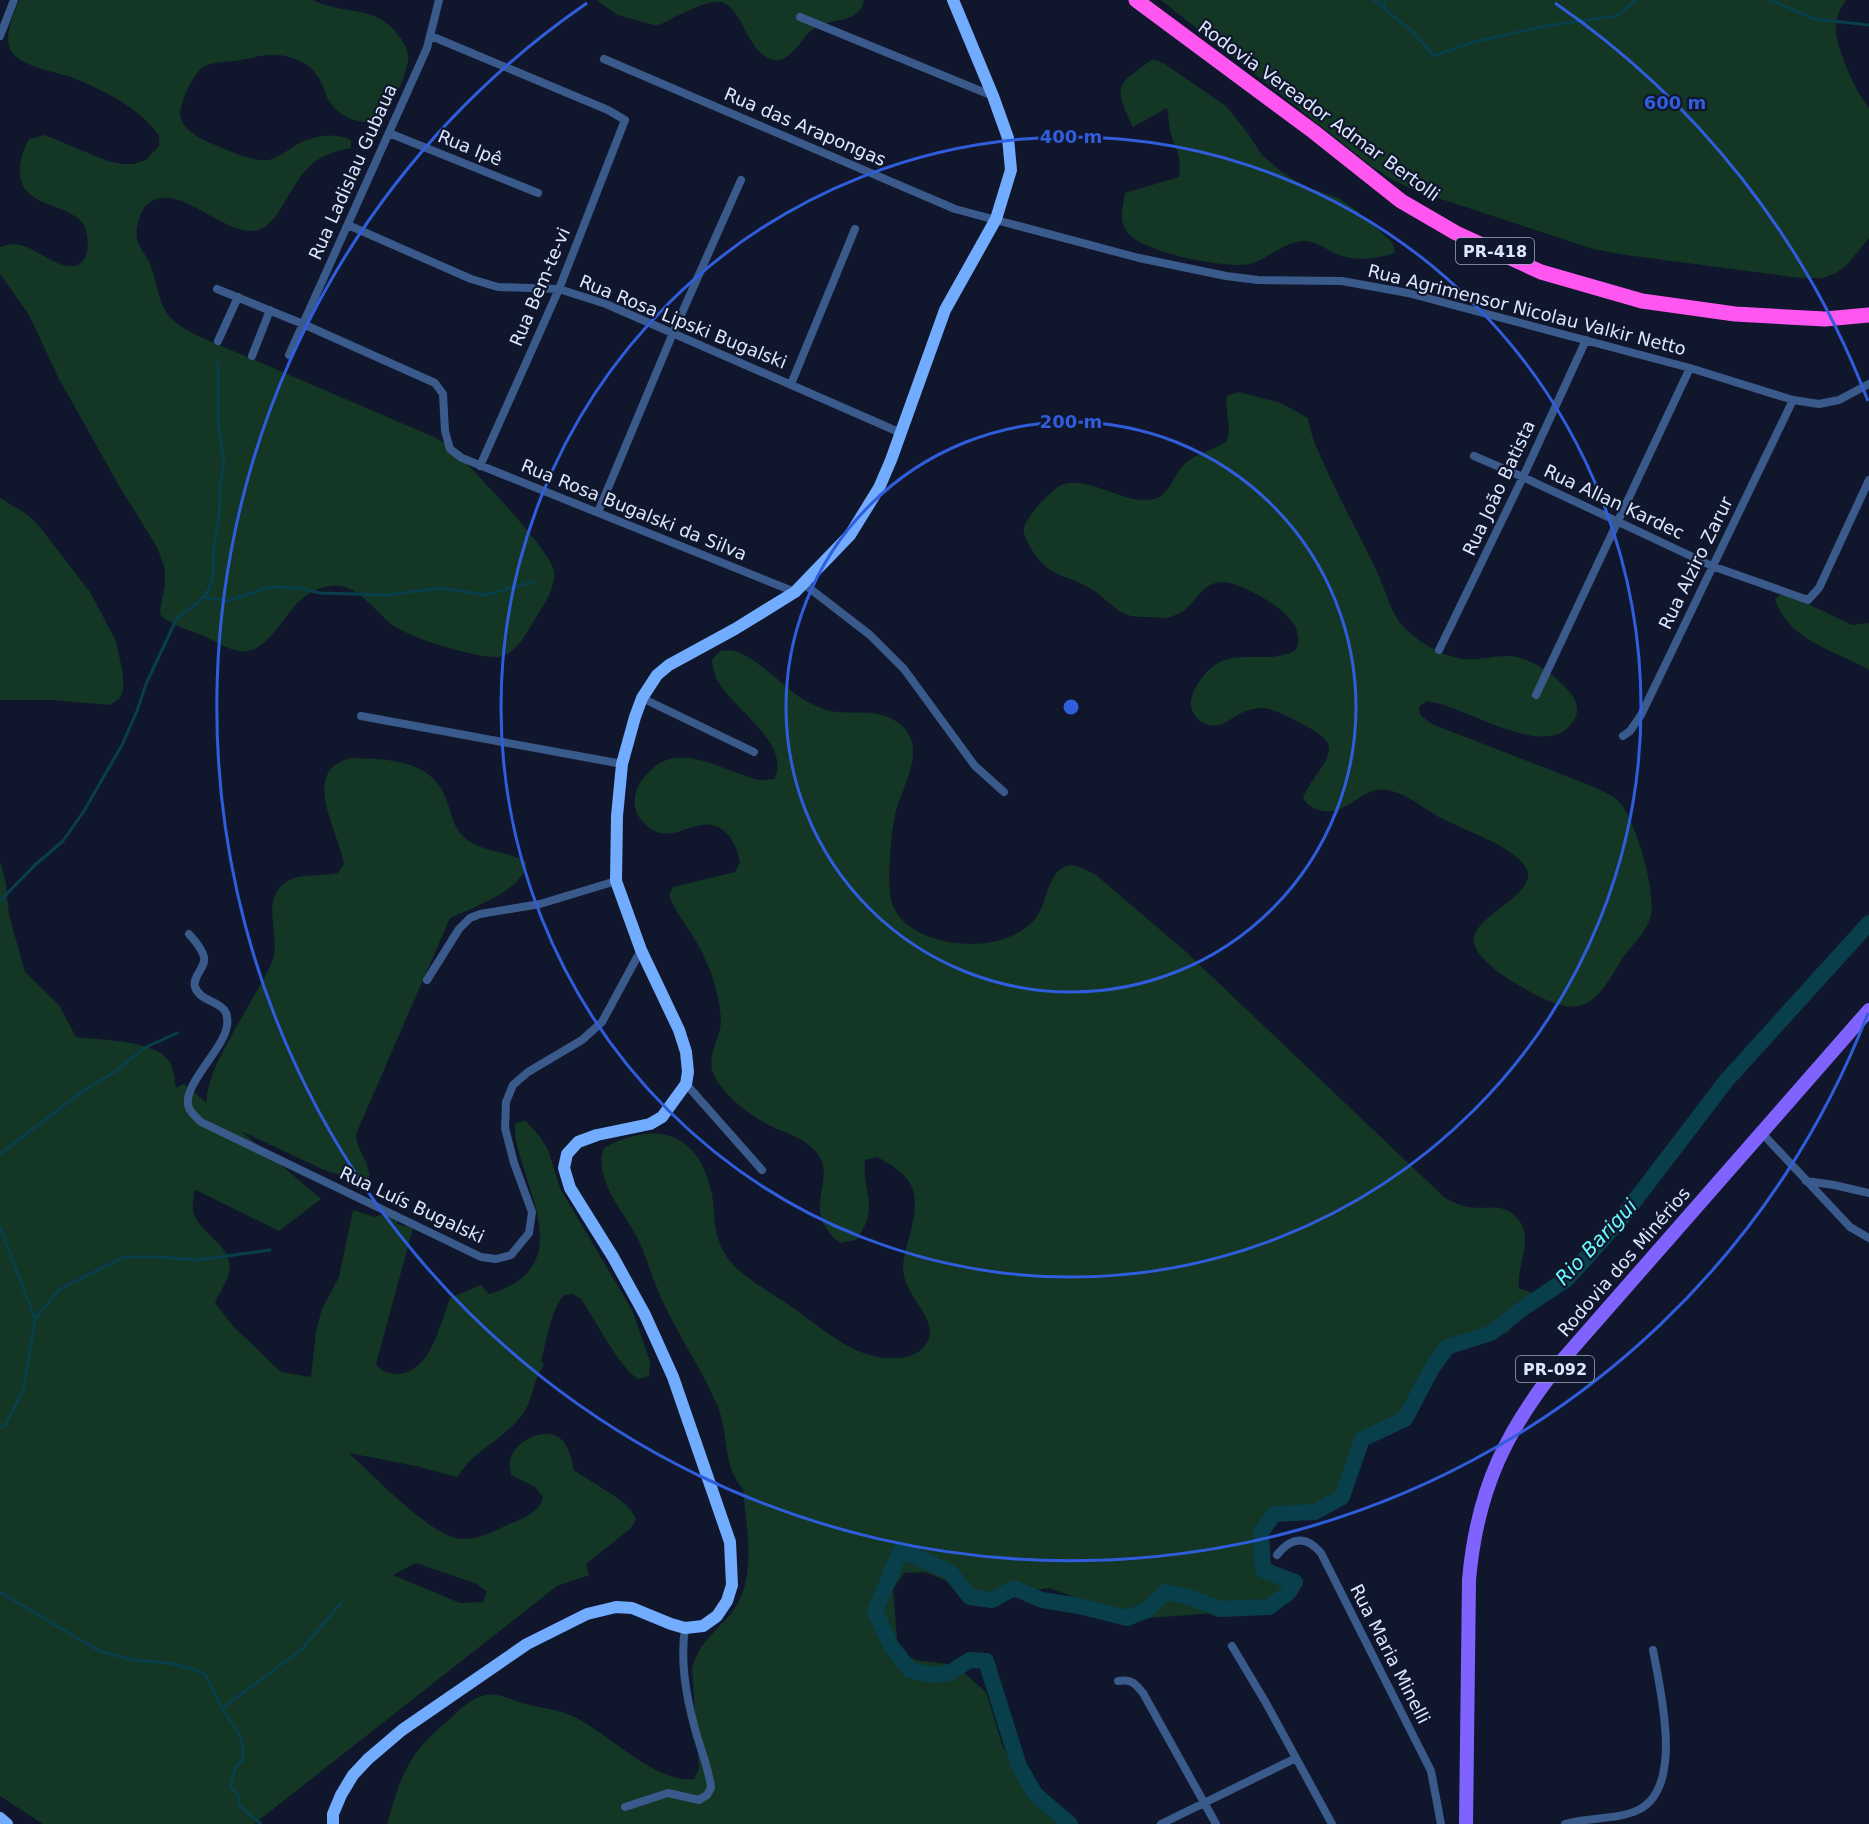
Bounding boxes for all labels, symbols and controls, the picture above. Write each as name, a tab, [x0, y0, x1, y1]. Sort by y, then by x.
street label: Rodovia Vereador Admar Bertolli	[1195, 16, 1444, 205]
street label: Rua Ladislau Gubaua	[304, 81, 401, 263]
street label: Rua das Arapongas	[721, 83, 889, 170]
text: 600 m	[1644, 92, 1706, 113]
street label: Rua Ipê	[435, 125, 505, 170]
text: 400 m	[1040, 126, 1102, 147]
street label: Rua Bem-te-vi	[505, 224, 574, 349]
road number: PR-418	[1456, 238, 1534, 264]
street label: Rua Agrimensor Nicolau Valkir Netto	[1366, 260, 1688, 359]
street label: Rua Rosa Lipski Bugalski	[576, 270, 790, 373]
text: 200 m	[1040, 411, 1102, 432]
street label: Rua João Batista	[1458, 417, 1539, 559]
street label: Rua Rosa Bugalski da Silva	[518, 455, 750, 565]
street label: Rua Allan Kardec	[1541, 460, 1688, 543]
street label: Rua Alziro Zarur	[1654, 493, 1737, 633]
centre of rings	[1061, 697, 1081, 717]
street label: Rua Luís Bugalski	[337, 1162, 488, 1247]
street label: Rodovia dos Minérios	[1553, 1183, 1694, 1341]
water label: Rio Barigui	[1550, 1194, 1642, 1290]
road number: PR-092	[1516, 1356, 1594, 1382]
street label: Rua Maria Minelli	[1346, 1581, 1435, 1727]

